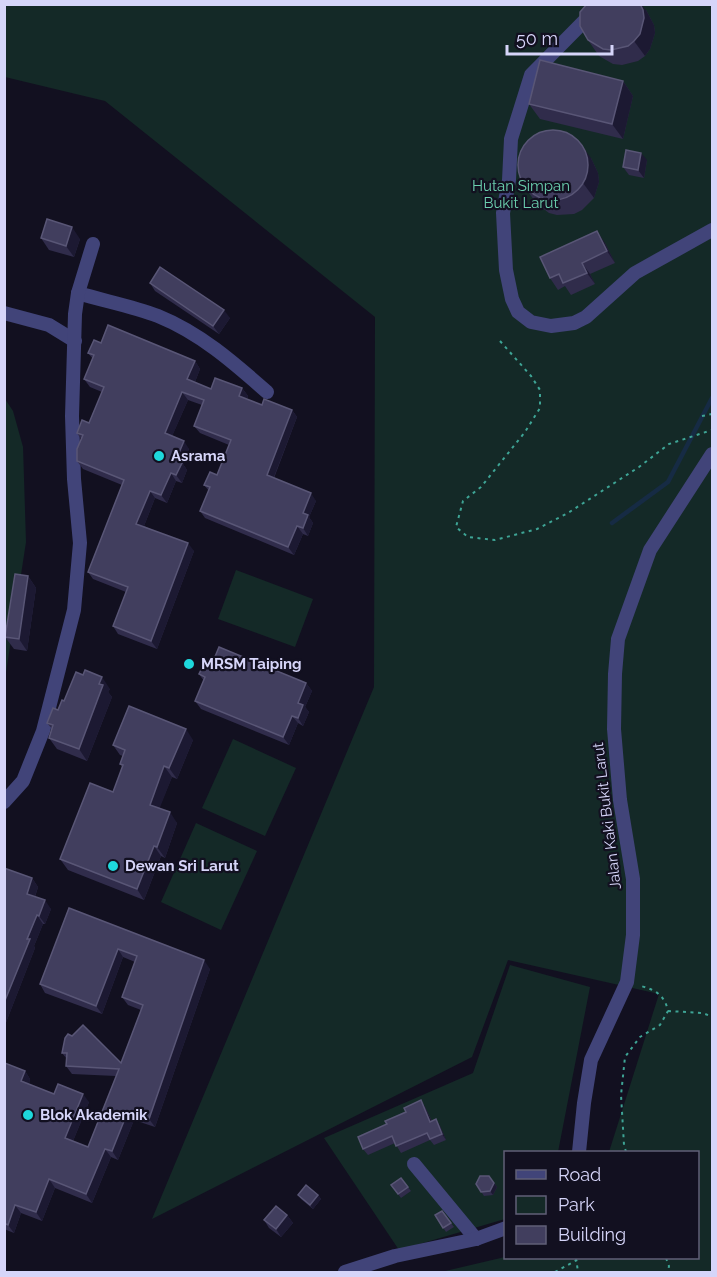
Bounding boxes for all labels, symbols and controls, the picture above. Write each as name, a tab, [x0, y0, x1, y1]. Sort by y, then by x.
scale bar	[507, 18, 612, 56]
text: 50 m	[516, 28, 558, 49]
park label: Hutan Simpan Bukit Larut	[472, 177, 570, 212]
place label: Asrama	[171, 447, 226, 465]
marker: Asrama	[152, 449, 166, 463]
place label: MRSM Taiping	[201, 655, 302, 673]
marker: MRSM Taiping	[182, 657, 196, 671]
street label: Jalan Kaki Bukit Larut	[589, 741, 625, 891]
place label: Dewan Sri Larut	[125, 857, 239, 875]
marker: Dewan Sri Larut	[106, 859, 120, 873]
place label: Blok Akademik	[40, 1106, 148, 1124]
marker: Blok Akademik	[21, 1108, 35, 1122]
legend	[504, 1151, 699, 1259]
text: Road	[558, 1164, 601, 1185]
text: Park	[558, 1194, 595, 1215]
text: Building	[558, 1224, 626, 1245]

